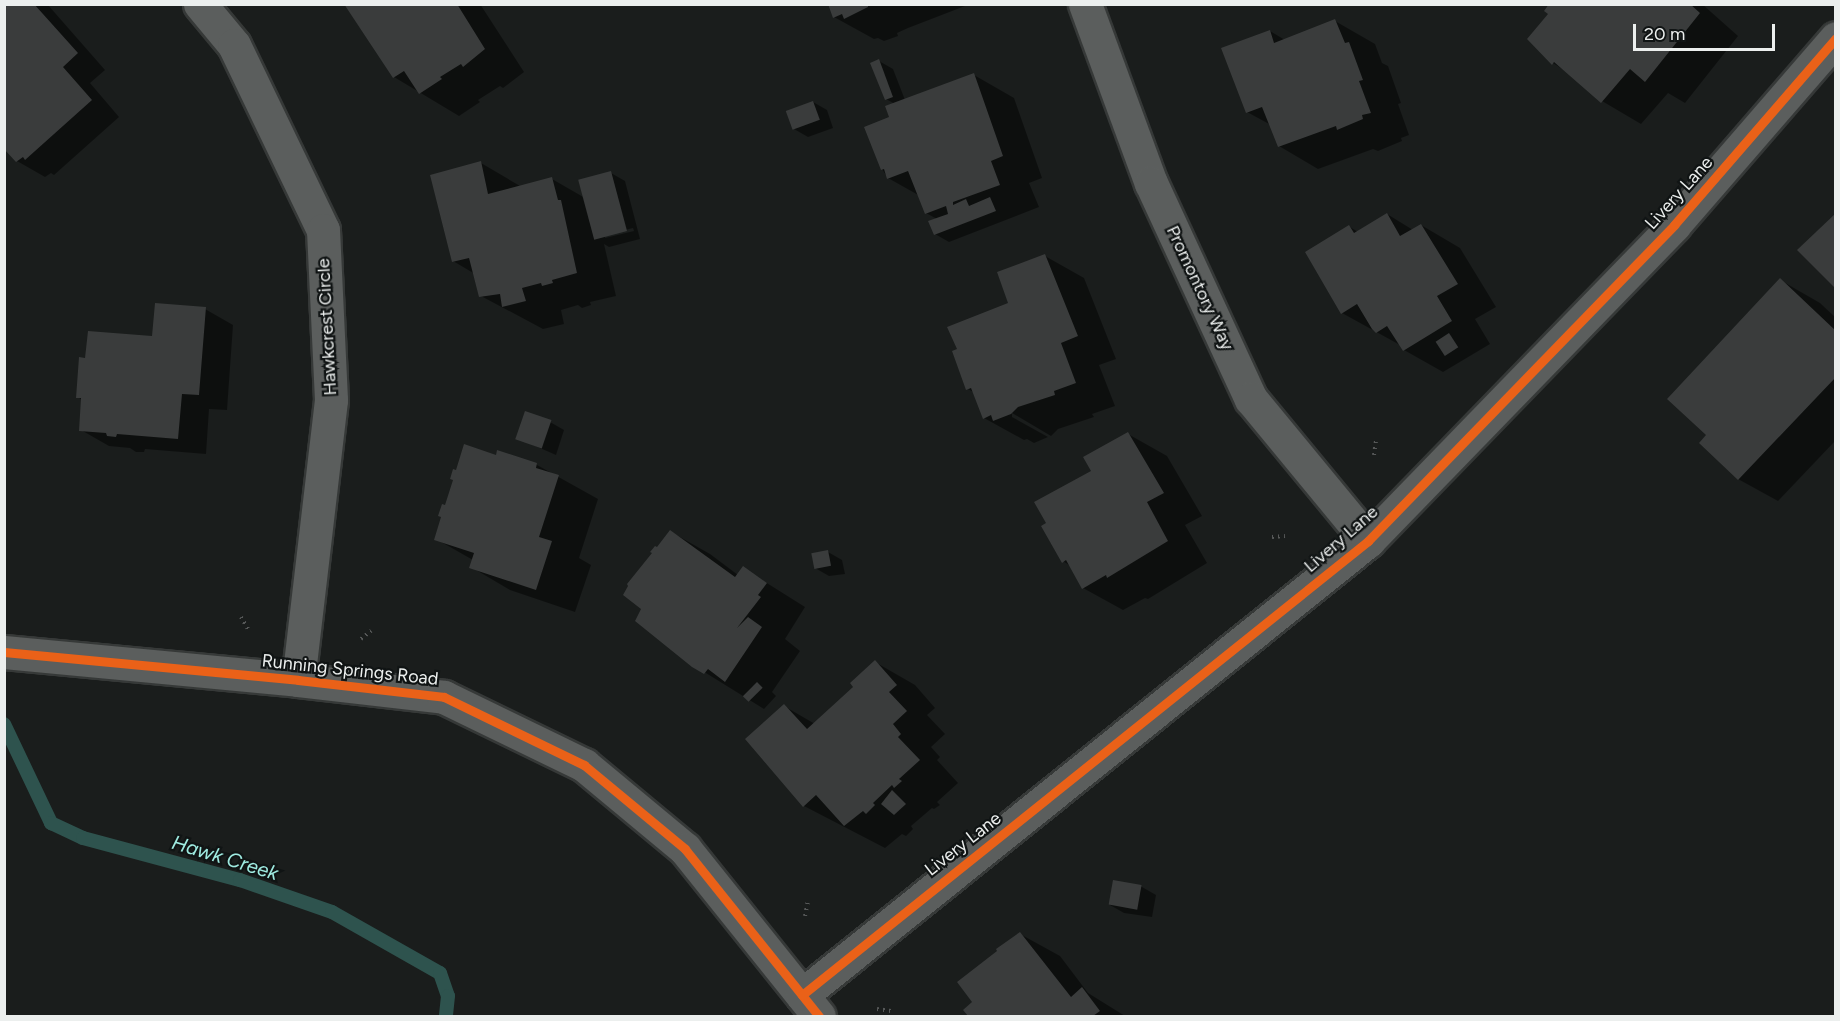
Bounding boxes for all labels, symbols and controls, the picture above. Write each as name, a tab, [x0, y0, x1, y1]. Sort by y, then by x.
scale bar	[1636, 12, 1778, 50]
text: 20 m	[1644, 23, 1685, 45]
street label: Livery Lane	[1641, 152, 1717, 234]
street label: Promontory Way	[1162, 222, 1238, 354]
street label: Hawkcrest Circle	[313, 258, 341, 396]
street label: Livery Lane	[1300, 501, 1382, 577]
street label: Running Springs Road	[261, 650, 439, 690]
street label: Livery Lane	[921, 808, 1005, 880]
water label: Hawk Creek	[169, 830, 281, 886]

